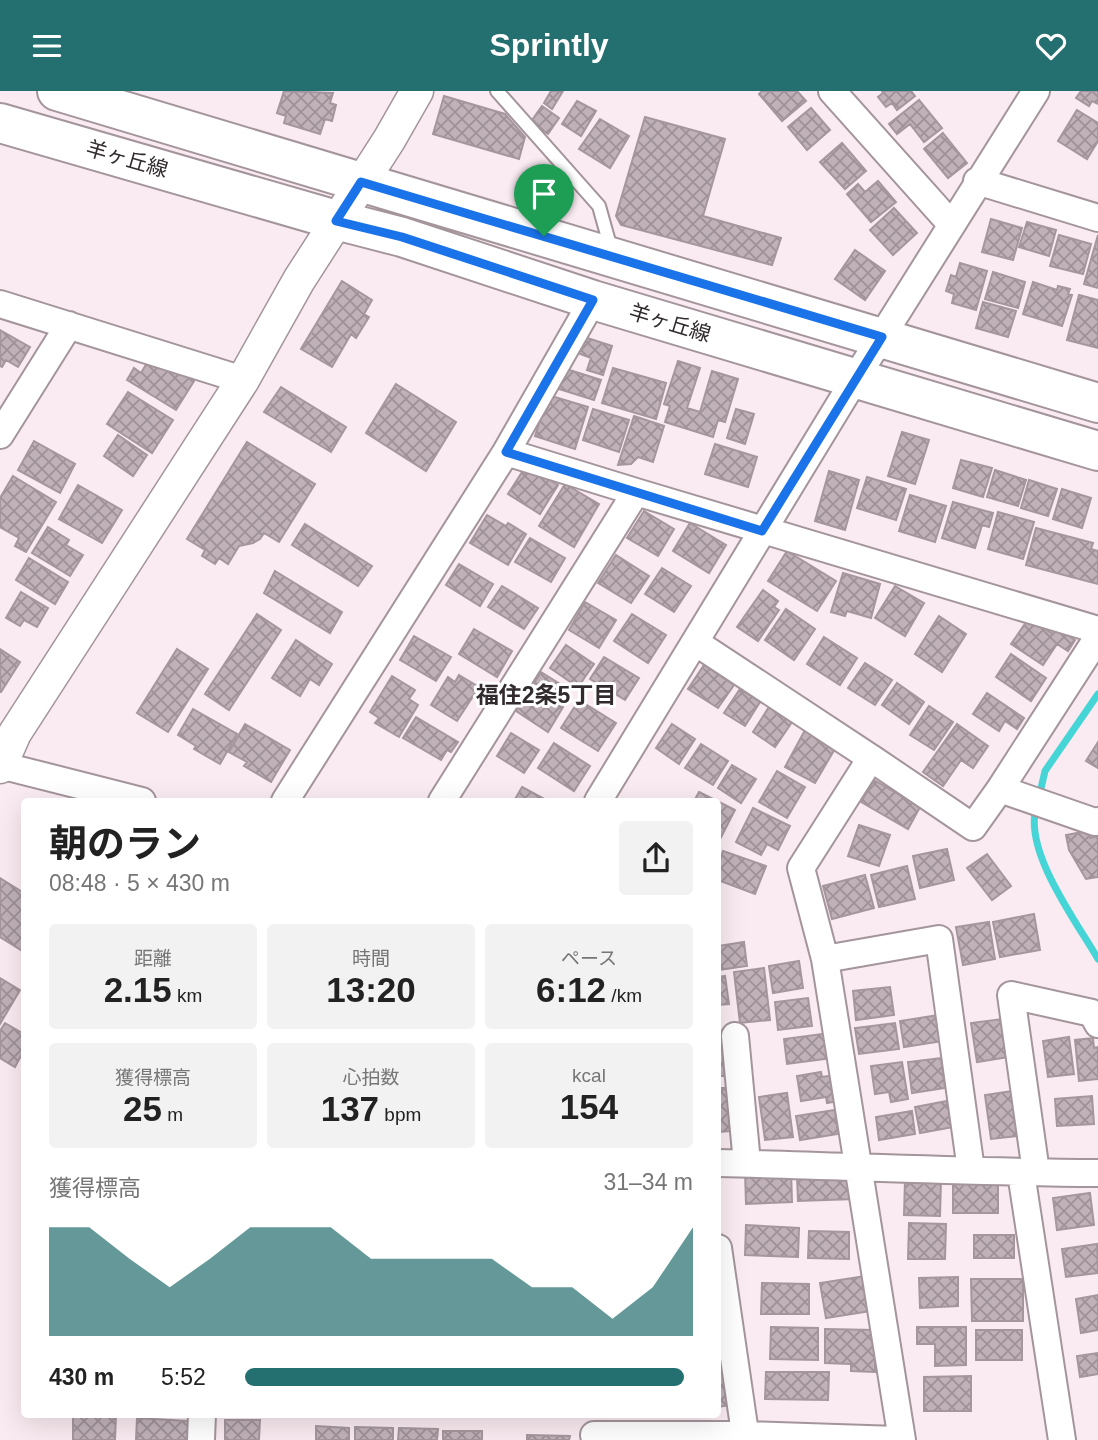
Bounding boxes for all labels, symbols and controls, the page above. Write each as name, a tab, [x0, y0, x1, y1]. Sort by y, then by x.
icon: menu	[28, 27, 66, 65]
text: Sprintly	[489, 27, 609, 63]
icon: heart	[1032, 27, 1070, 65]
street label: 羊ヶ丘線	[84, 136, 171, 181]
pin	[514, 164, 574, 236]
icon: arrive	[525, 175, 563, 213]
street label: 羊ヶ丘線	[627, 299, 714, 346]
district label: 福住2条5丁目	[476, 682, 616, 708]
button: share	[619, 821, 693, 895]
text: 朝のラン	[49, 823, 201, 865]
text: 08:48 · 5 × 430 m	[49, 870, 230, 896]
text: 距離	[134, 948, 172, 969]
text: 時間	[352, 948, 390, 969]
text: ペース	[561, 948, 617, 969]
text: 2.15	[104, 970, 172, 1009]
text: 13:20	[326, 970, 416, 1009]
text: 6:12	[536, 970, 606, 1009]
text: km	[172, 985, 202, 1006]
text: /km	[606, 985, 642, 1006]
text: kcal	[572, 1065, 606, 1086]
text: 獲得標高	[115, 1067, 191, 1088]
text: 心拍数	[342, 1067, 400, 1088]
text: 154	[560, 1087, 618, 1126]
text: 25	[123, 1089, 162, 1128]
text: 137	[321, 1089, 379, 1128]
text: m	[162, 1104, 183, 1125]
text: bpm	[379, 1104, 421, 1125]
text: 31–34 m	[603, 1169, 693, 1195]
text: 獲得標高	[49, 1175, 141, 1201]
text: 430 m	[49, 1364, 114, 1390]
text: 5:52	[161, 1364, 206, 1390]

